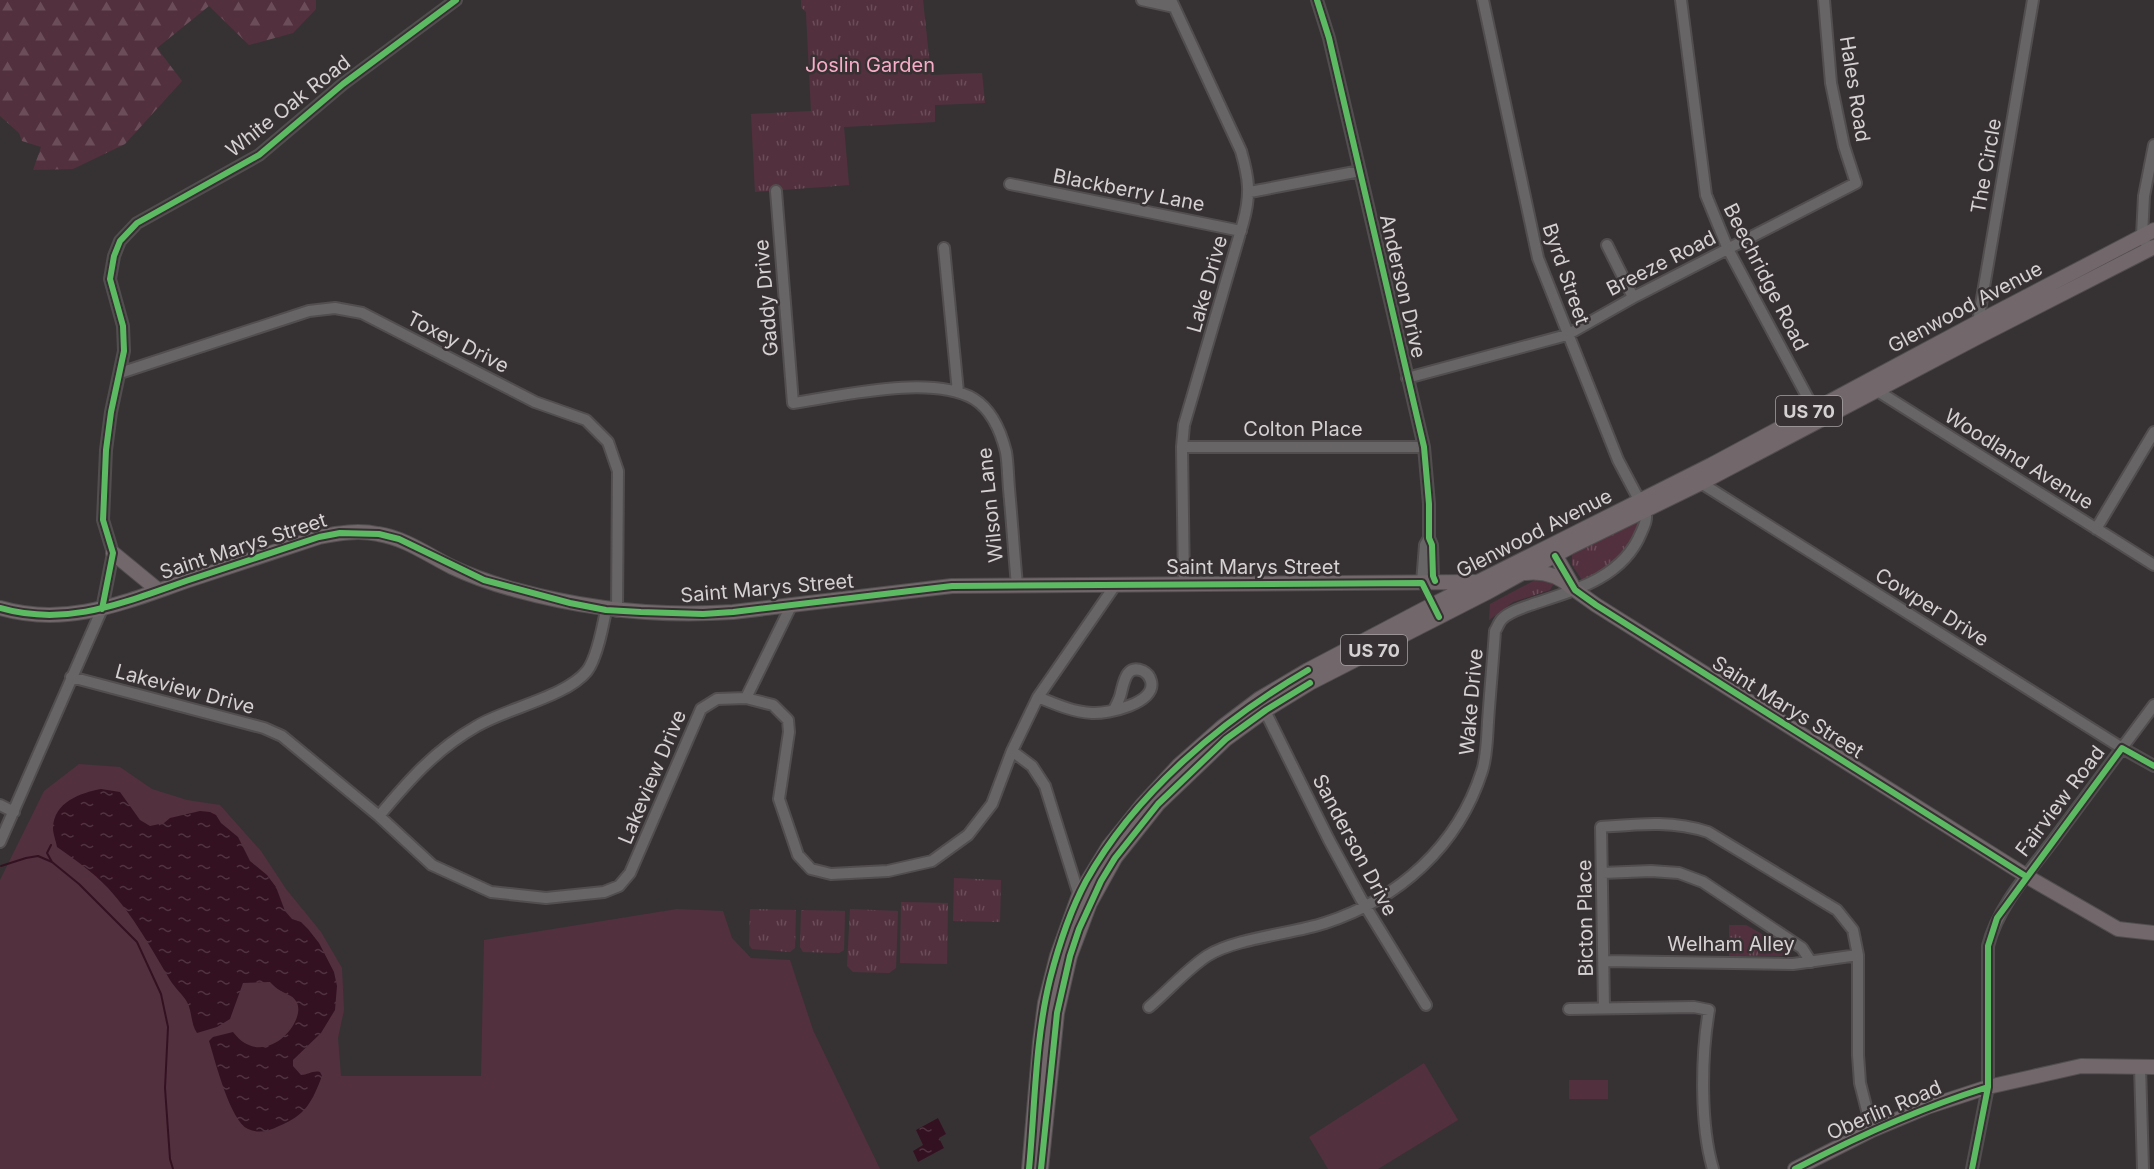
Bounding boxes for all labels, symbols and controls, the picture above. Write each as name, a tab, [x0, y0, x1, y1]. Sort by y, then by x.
street label: Hales Road	[1835, 34, 1875, 144]
street label: White Oak Road	[221, 50, 355, 162]
park label: Joslin Garden	[805, 53, 935, 77]
street label: The Circle	[1966, 116, 2006, 216]
street label: Blackberry Lane	[1051, 164, 1207, 216]
street label: Beechridge Road	[1718, 199, 1814, 355]
street label: Anderson Drive	[1375, 212, 1431, 360]
street label: Byrd Street	[1537, 220, 1595, 328]
street label: Breeze Road	[1602, 225, 1720, 301]
street label: Lake Drive	[1182, 233, 1232, 335]
street label: Gaddy Drive	[749, 239, 783, 357]
street label: Glenwood Avenue	[1884, 256, 2046, 358]
street label: Toxey Drive	[403, 306, 513, 378]
road number: US 70	[1776, 396, 1842, 426]
street label: Woodland Avenue	[1940, 404, 2098, 514]
street label: Colton Place	[1243, 417, 1363, 441]
street label: Wilson Lane	[972, 446, 1008, 564]
street label: Glenwood Avenue	[1452, 483, 1616, 583]
street label: Saint Marys Street	[157, 508, 330, 584]
street label: Saint Marys Street	[1166, 555, 1340, 579]
street label: Cowper Drive	[1871, 563, 1993, 651]
street label: Saint Marys Street	[679, 568, 855, 608]
road number: US 70	[1341, 635, 1407, 665]
street label: Wake Drive	[1454, 647, 1488, 757]
street label: Saint Marys Street	[1708, 651, 1868, 763]
street label: Lakeview Drive	[113, 659, 257, 719]
street label: Lakeview Drive	[613, 706, 691, 848]
street label: Fairview Road	[2010, 741, 2110, 861]
street label: Sanderson Drive	[1308, 770, 1402, 920]
street label: Bicton Place	[1572, 859, 1598, 977]
street label: Welham Alley	[1667, 932, 1795, 956]
street label: Oberlin Road	[1823, 1075, 1945, 1145]

